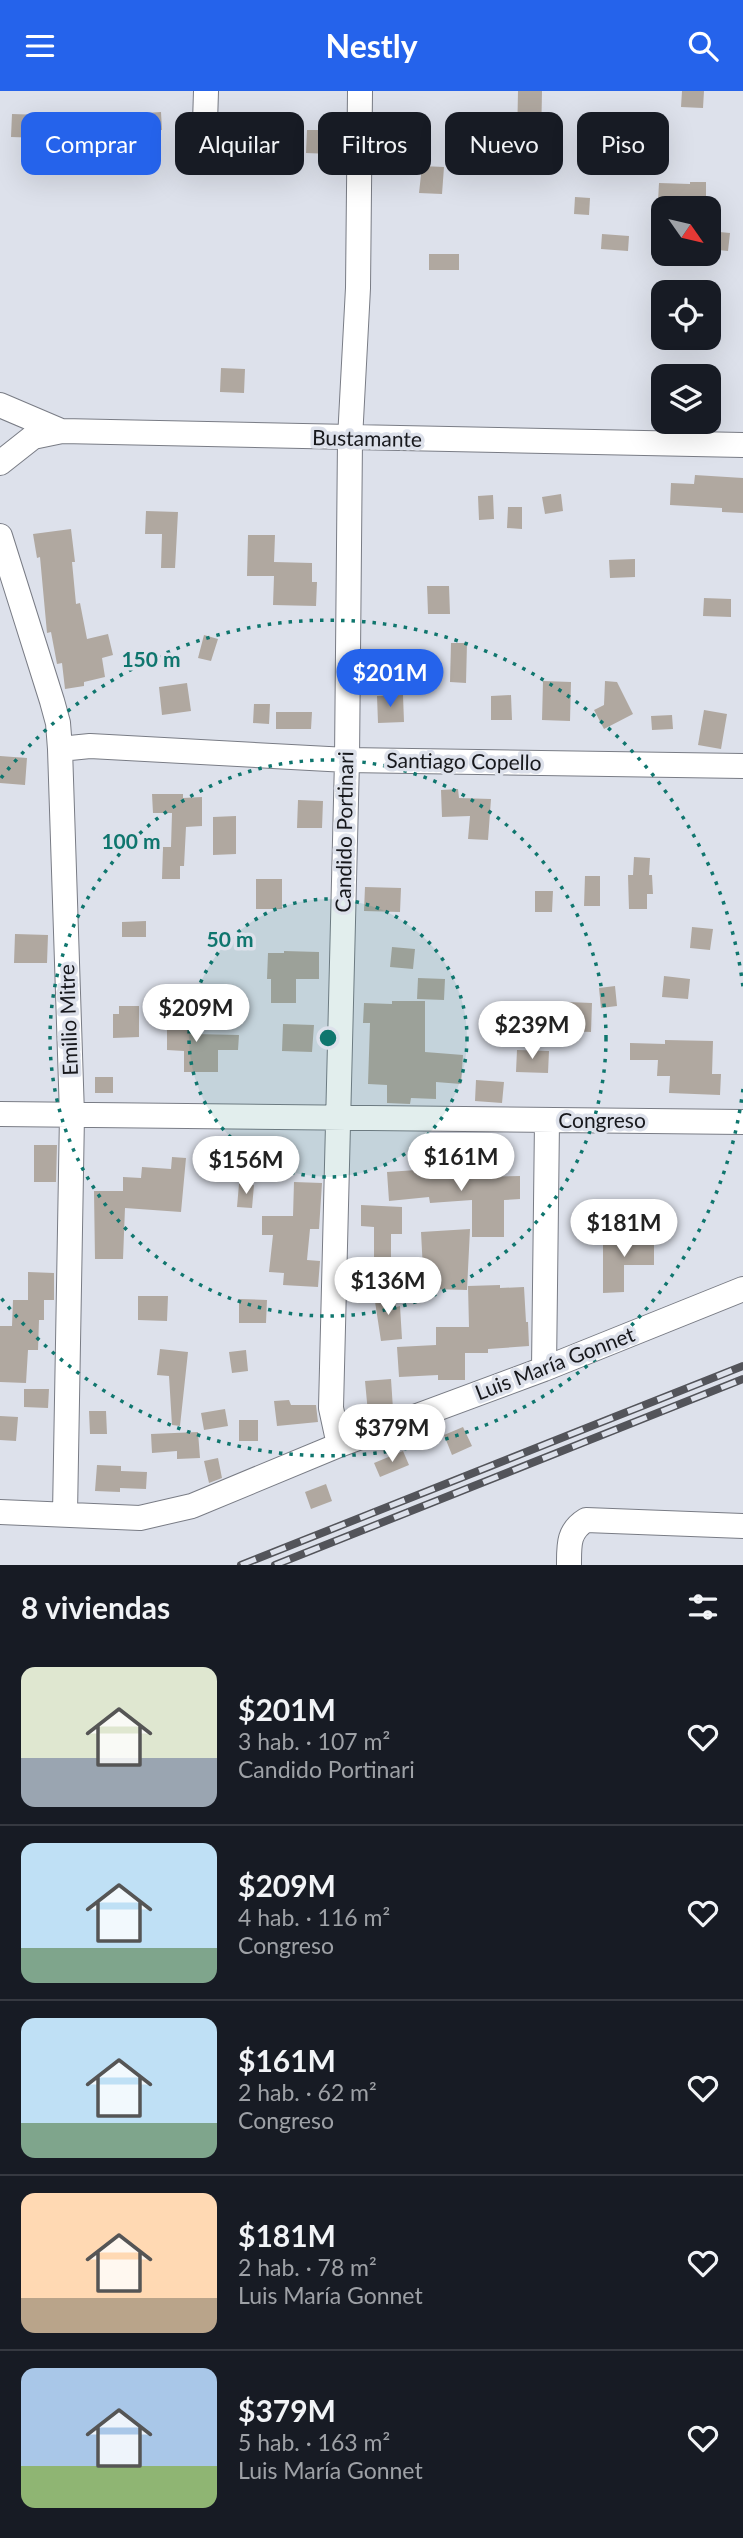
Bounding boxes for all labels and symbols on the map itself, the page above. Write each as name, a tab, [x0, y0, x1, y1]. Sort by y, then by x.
north arrow	[651, 196, 721, 266]
street label: Bustamante	[312, 424, 422, 451]
text: 150 m	[121, 646, 181, 671]
pin: $201M	[341, 649, 439, 709]
street label: Santiago Copello	[386, 747, 542, 774]
street label: Candido Portinari	[330, 751, 357, 913]
text: 100 m	[101, 828, 161, 853]
text: 50 m	[206, 926, 254, 951]
street label: Emilio Mitre	[53, 964, 82, 1076]
pin: $209M	[147, 985, 245, 1044]
pin: $239M	[483, 1002, 581, 1061]
centre of rings	[316, 1026, 340, 1050]
street label: Congreso	[558, 1107, 646, 1132]
pin: $161M	[412, 1133, 510, 1193]
pin: $156M	[197, 1137, 295, 1196]
pin: $181M	[575, 1199, 673, 1259]
pin: $136M	[339, 1257, 437, 1317]
street label: Luis María Gonnet	[471, 1321, 638, 1404]
pin: $379M	[343, 1405, 441, 1464]

